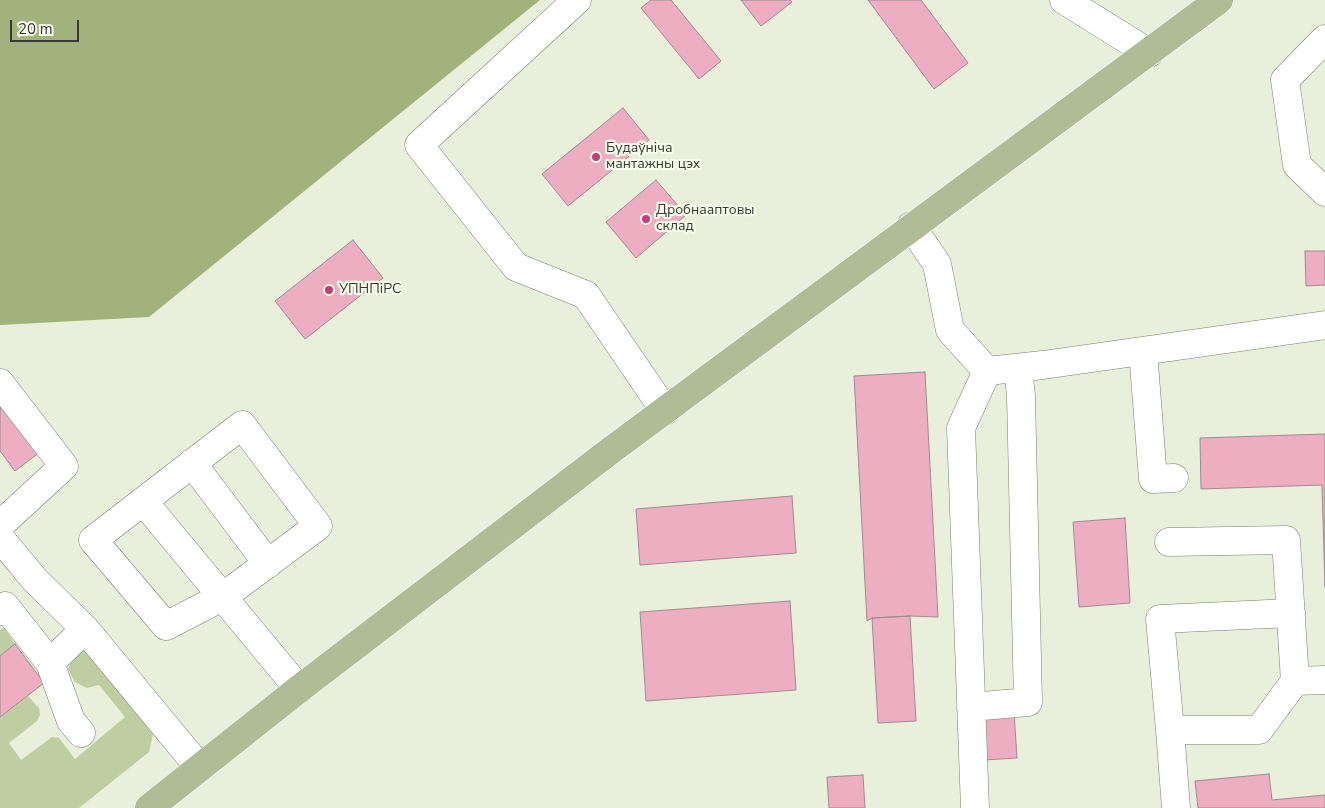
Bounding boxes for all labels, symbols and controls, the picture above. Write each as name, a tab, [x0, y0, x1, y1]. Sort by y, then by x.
scale bar	[12, 10, 81, 42]
text: 20 m	[18, 19, 53, 39]
place label: Будаўніча мантажны цэх	[606, 141, 700, 174]
marker: Будаўніча мантажны цэх	[590, 151, 602, 163]
place label: Дробнааптовы склад	[656, 203, 755, 236]
marker: Дробнааптовы склад	[640, 213, 652, 225]
place label: УПНПіРС	[339, 282, 401, 298]
marker: УПНПіРС	[323, 284, 335, 296]

